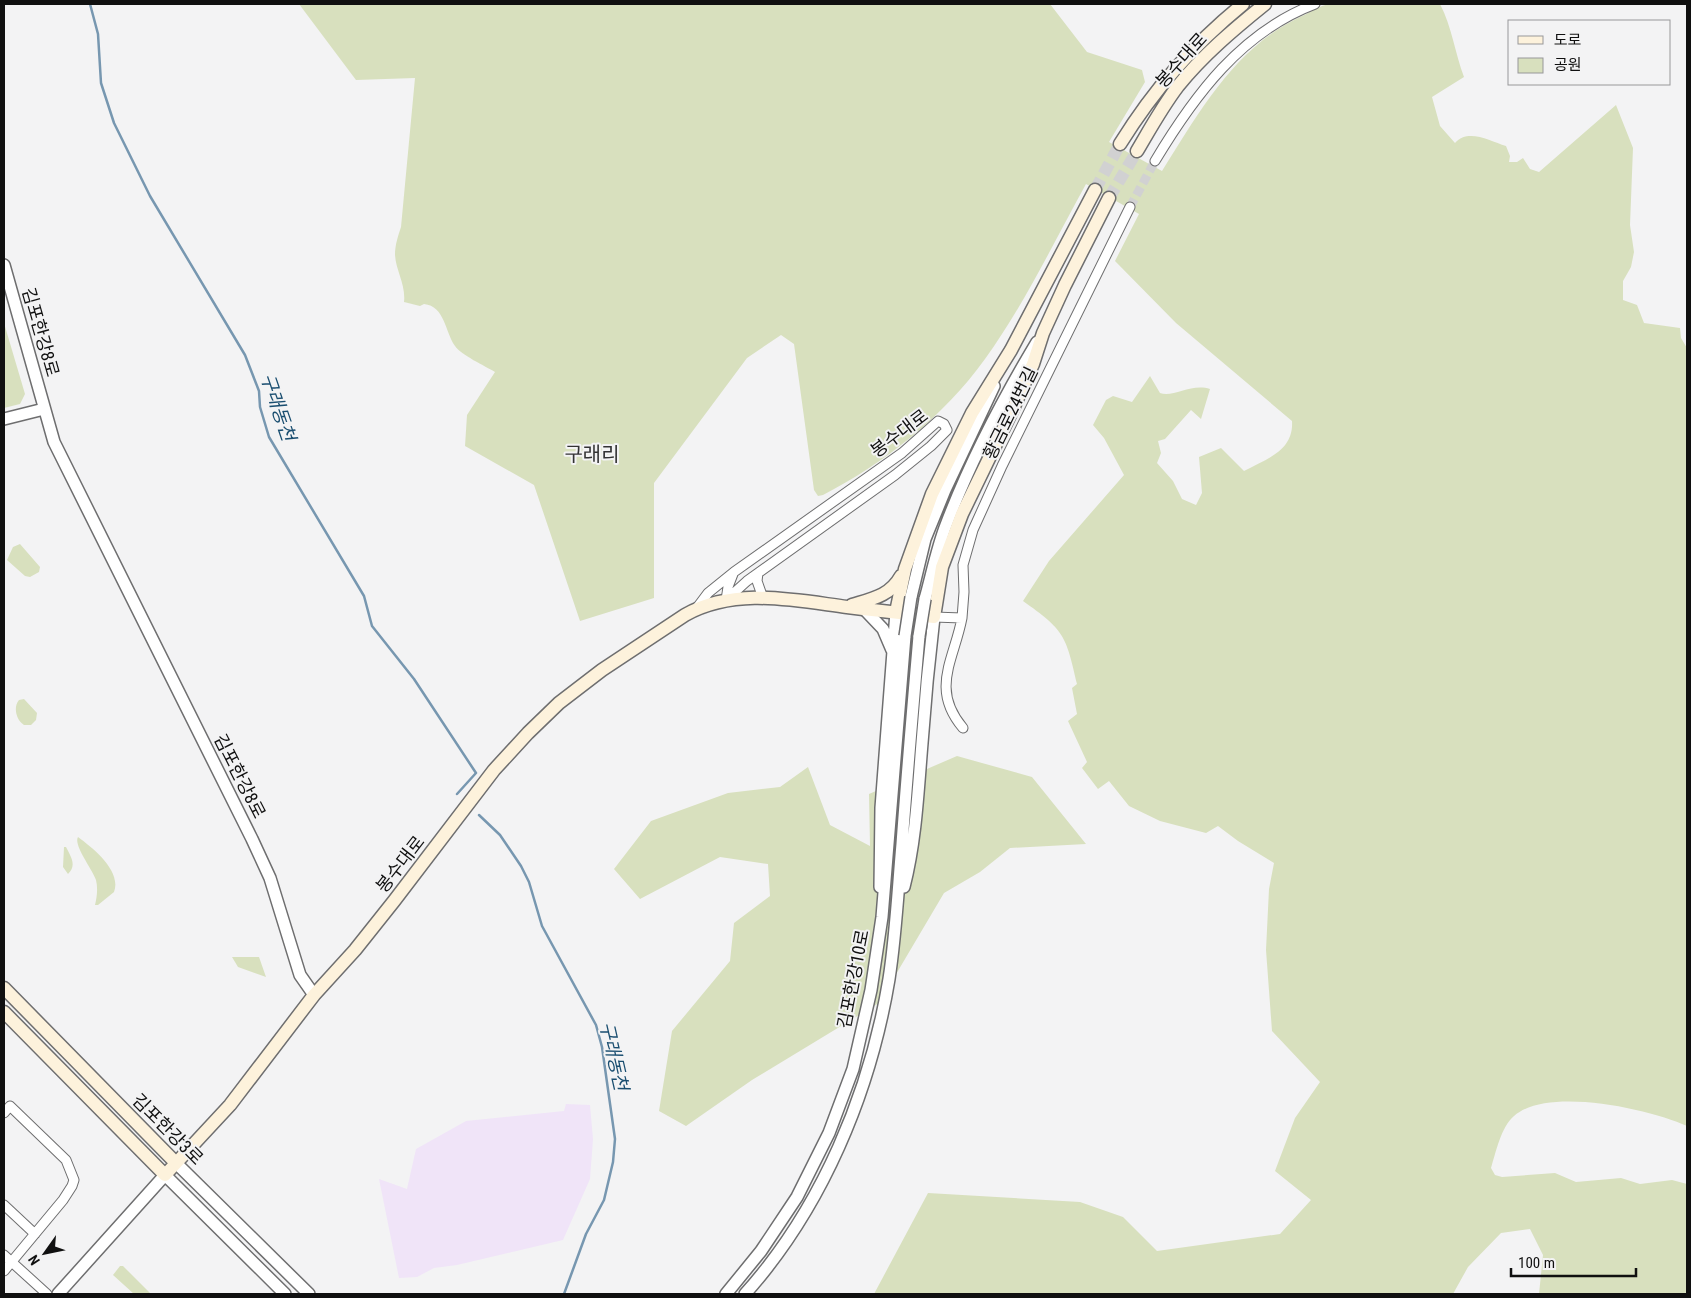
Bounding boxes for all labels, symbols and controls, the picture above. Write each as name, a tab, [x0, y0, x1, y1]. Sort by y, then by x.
legend	[1508, 20, 1671, 85]
street label: 봉수대로	[1151, 28, 1211, 92]
text: 도로	[1554, 31, 1582, 49]
text: 공원	[1554, 56, 1582, 74]
street label: 김포한강8로	[18, 285, 64, 379]
street label: 황금로24번길	[979, 363, 1041, 463]
water label: 구래동천	[256, 370, 301, 445]
street label: 봉수대로	[866, 405, 932, 461]
district label: 구래리	[564, 442, 620, 466]
street label: 김포한강8로	[210, 730, 270, 822]
street label: 봉수대로	[371, 831, 429, 897]
street label: 김포한강10로	[833, 928, 873, 1030]
water label: 구래동천	[595, 1019, 633, 1094]
street label: 김포한강3로	[128, 1089, 208, 1169]
north arrow	[20, 1228, 70, 1278]
scale bar	[1511, 1246, 1636, 1278]
text: N	[25, 1252, 43, 1268]
text: 100 m	[1518, 1254, 1555, 1272]

